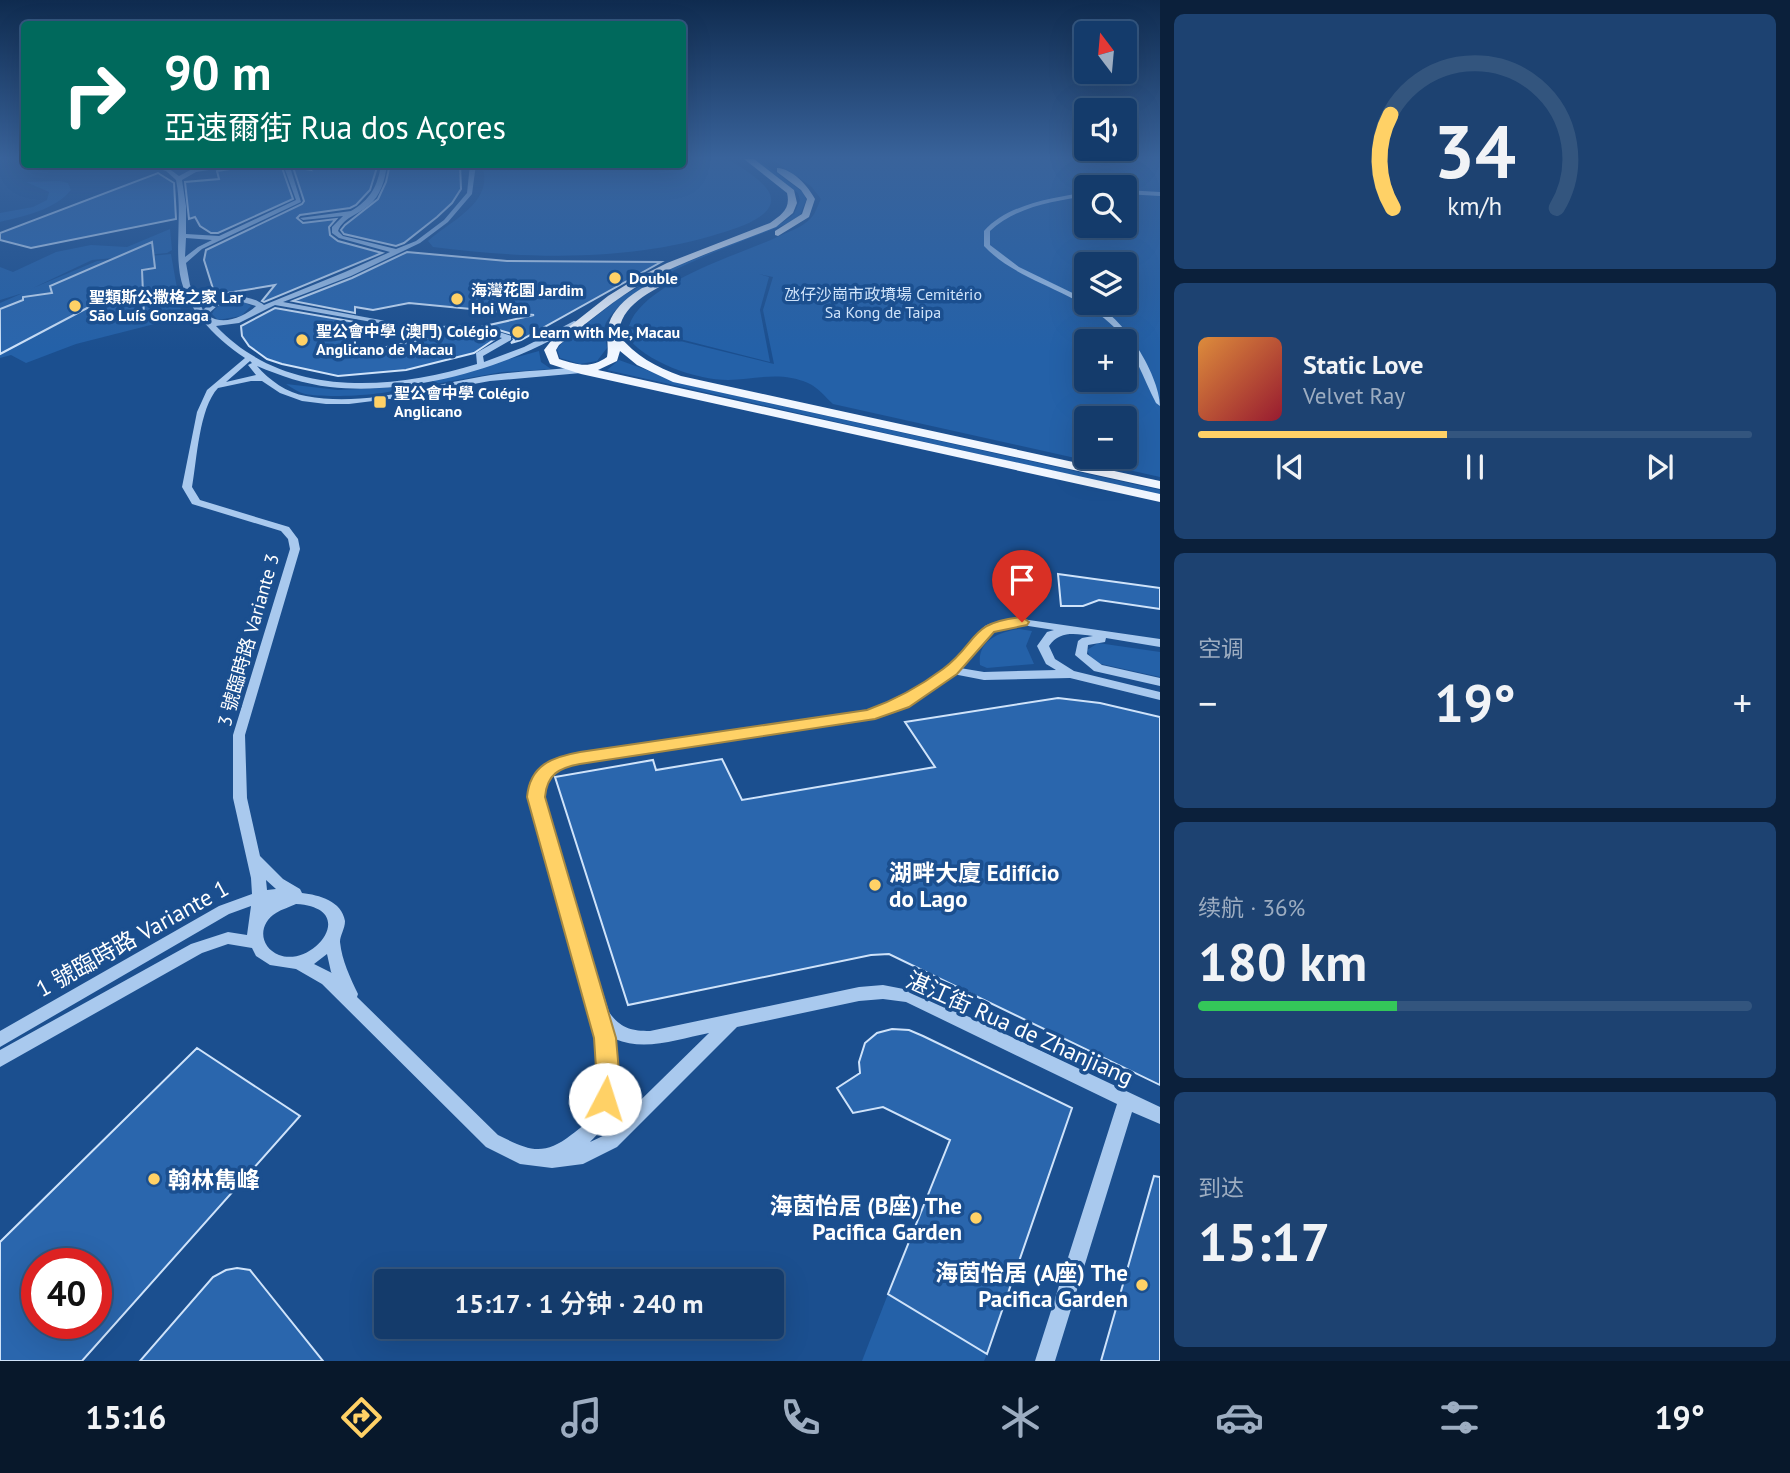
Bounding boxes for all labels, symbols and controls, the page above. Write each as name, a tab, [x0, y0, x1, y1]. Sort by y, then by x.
north arrow	[1074, 21, 1138, 84]
map controls	[1074, 21, 1137, 469]
text: 90 m	[164, 40, 271, 104]
icon: right	[49, 49, 140, 140]
button: sound	[1074, 98, 1137, 161]
text: 34	[1434, 104, 1516, 198]
text: 亞速爾街 Rua dos Açores	[164, 106, 506, 148]
button: search	[1074, 175, 1137, 238]
text: km/h	[1448, 190, 1502, 222]
button: layers	[1074, 252, 1137, 315]
place label: Double	[629, 268, 678, 288]
marker: Double	[607, 270, 623, 286]
place label: 海灣花園 Jardim Hoi Wan	[471, 280, 584, 318]
park label: 氹仔沙崗市政墳場 Cemitério Sa Kong de Taipa	[784, 284, 982, 322]
place label: 聖類斯公撒格之家 Lar São Luís Gonzaga	[89, 287, 243, 325]
marker: 海灣花園 Jardim Hoi Wan	[449, 291, 465, 307]
marker: 聖類斯公撒格之家 Lar São Luís Gonzaga	[67, 298, 83, 314]
place label: 聖公會中學 (澳門) Colégio Anglicano de Macau	[316, 321, 498, 359]
place label: Learn with Me, Macau	[532, 322, 680, 342]
marker: Learn with Me, Macau	[510, 324, 526, 340]
button: +	[1074, 329, 1137, 392]
marker: 聖公會中學 (澳門) Colégio Anglicano de Macau	[294, 332, 310, 348]
text: Static Love	[1303, 348, 1424, 381]
text: Velvet Ray	[1303, 381, 1405, 410]
place label: 聖公會中學 Colégio Anglicano	[394, 383, 530, 421]
marker: 聖公會中學 Colégio Anglicano	[372, 394, 388, 410]
button: −	[1074, 406, 1137, 469]
icon: previous	[1271, 448, 1309, 486]
icon: pause	[1456, 448, 1494, 486]
icon: next	[1641, 448, 1679, 486]
pin	[992, 550, 1052, 622]
street label: 3 號臨時路 Variante 3	[212, 551, 284, 729]
icon: arrive	[1003, 561, 1041, 599]
text: 空调	[1198, 634, 1244, 663]
text: 19°	[1434, 669, 1516, 736]
text: −	[1198, 678, 1217, 727]
text: +	[1733, 678, 1752, 727]
place label: 湖畔大廈 Edifício do Lago	[889, 858, 1059, 913]
street label: 1 號臨時路 Variante 1	[30, 873, 234, 1003]
marker: 湖畔大廈 Edifício do Lago	[867, 877, 883, 893]
text: 续航 · 36%	[1198, 893, 1305, 922]
text: 180 km	[1198, 928, 1367, 995]
street label: 湛江街 Rua de Zhanjiang	[902, 965, 1138, 1091]
position arrow	[568, 1062, 642, 1136]
place label: 翰林雋峰	[168, 1165, 260, 1194]
marker: 翰林雋峰	[146, 1171, 162, 1187]
text: 到达	[1198, 1173, 1244, 1202]
place label: 海茵怡居 (B座) The Pacifica Garden	[769, 1191, 962, 1246]
text: 15:17	[1198, 1208, 1330, 1275]
marker: 海茵怡居 (B座) The Pacifica Garden	[968, 1210, 984, 1226]
speed limit sign: 40	[21, 1248, 112, 1339]
place label: 海茵怡居 (A座) The Pacifica Garden	[935, 1258, 1128, 1313]
marker: 海茵怡居 (A座) The Pacifica Garden	[1134, 1277, 1150, 1293]
text: 15:17 · 1 分钟 · 240 m	[454, 1287, 704, 1320]
icon: directions	[337, 1393, 386, 1442]
icon: music	[557, 1393, 606, 1442]
icon: phone	[776, 1393, 825, 1442]
icon: climate	[996, 1393, 1045, 1442]
icon: car	[1215, 1393, 1264, 1442]
icon: filters	[1435, 1393, 1484, 1442]
text: 15:16	[85, 1396, 166, 1438]
text: 19°	[1654, 1396, 1705, 1438]

